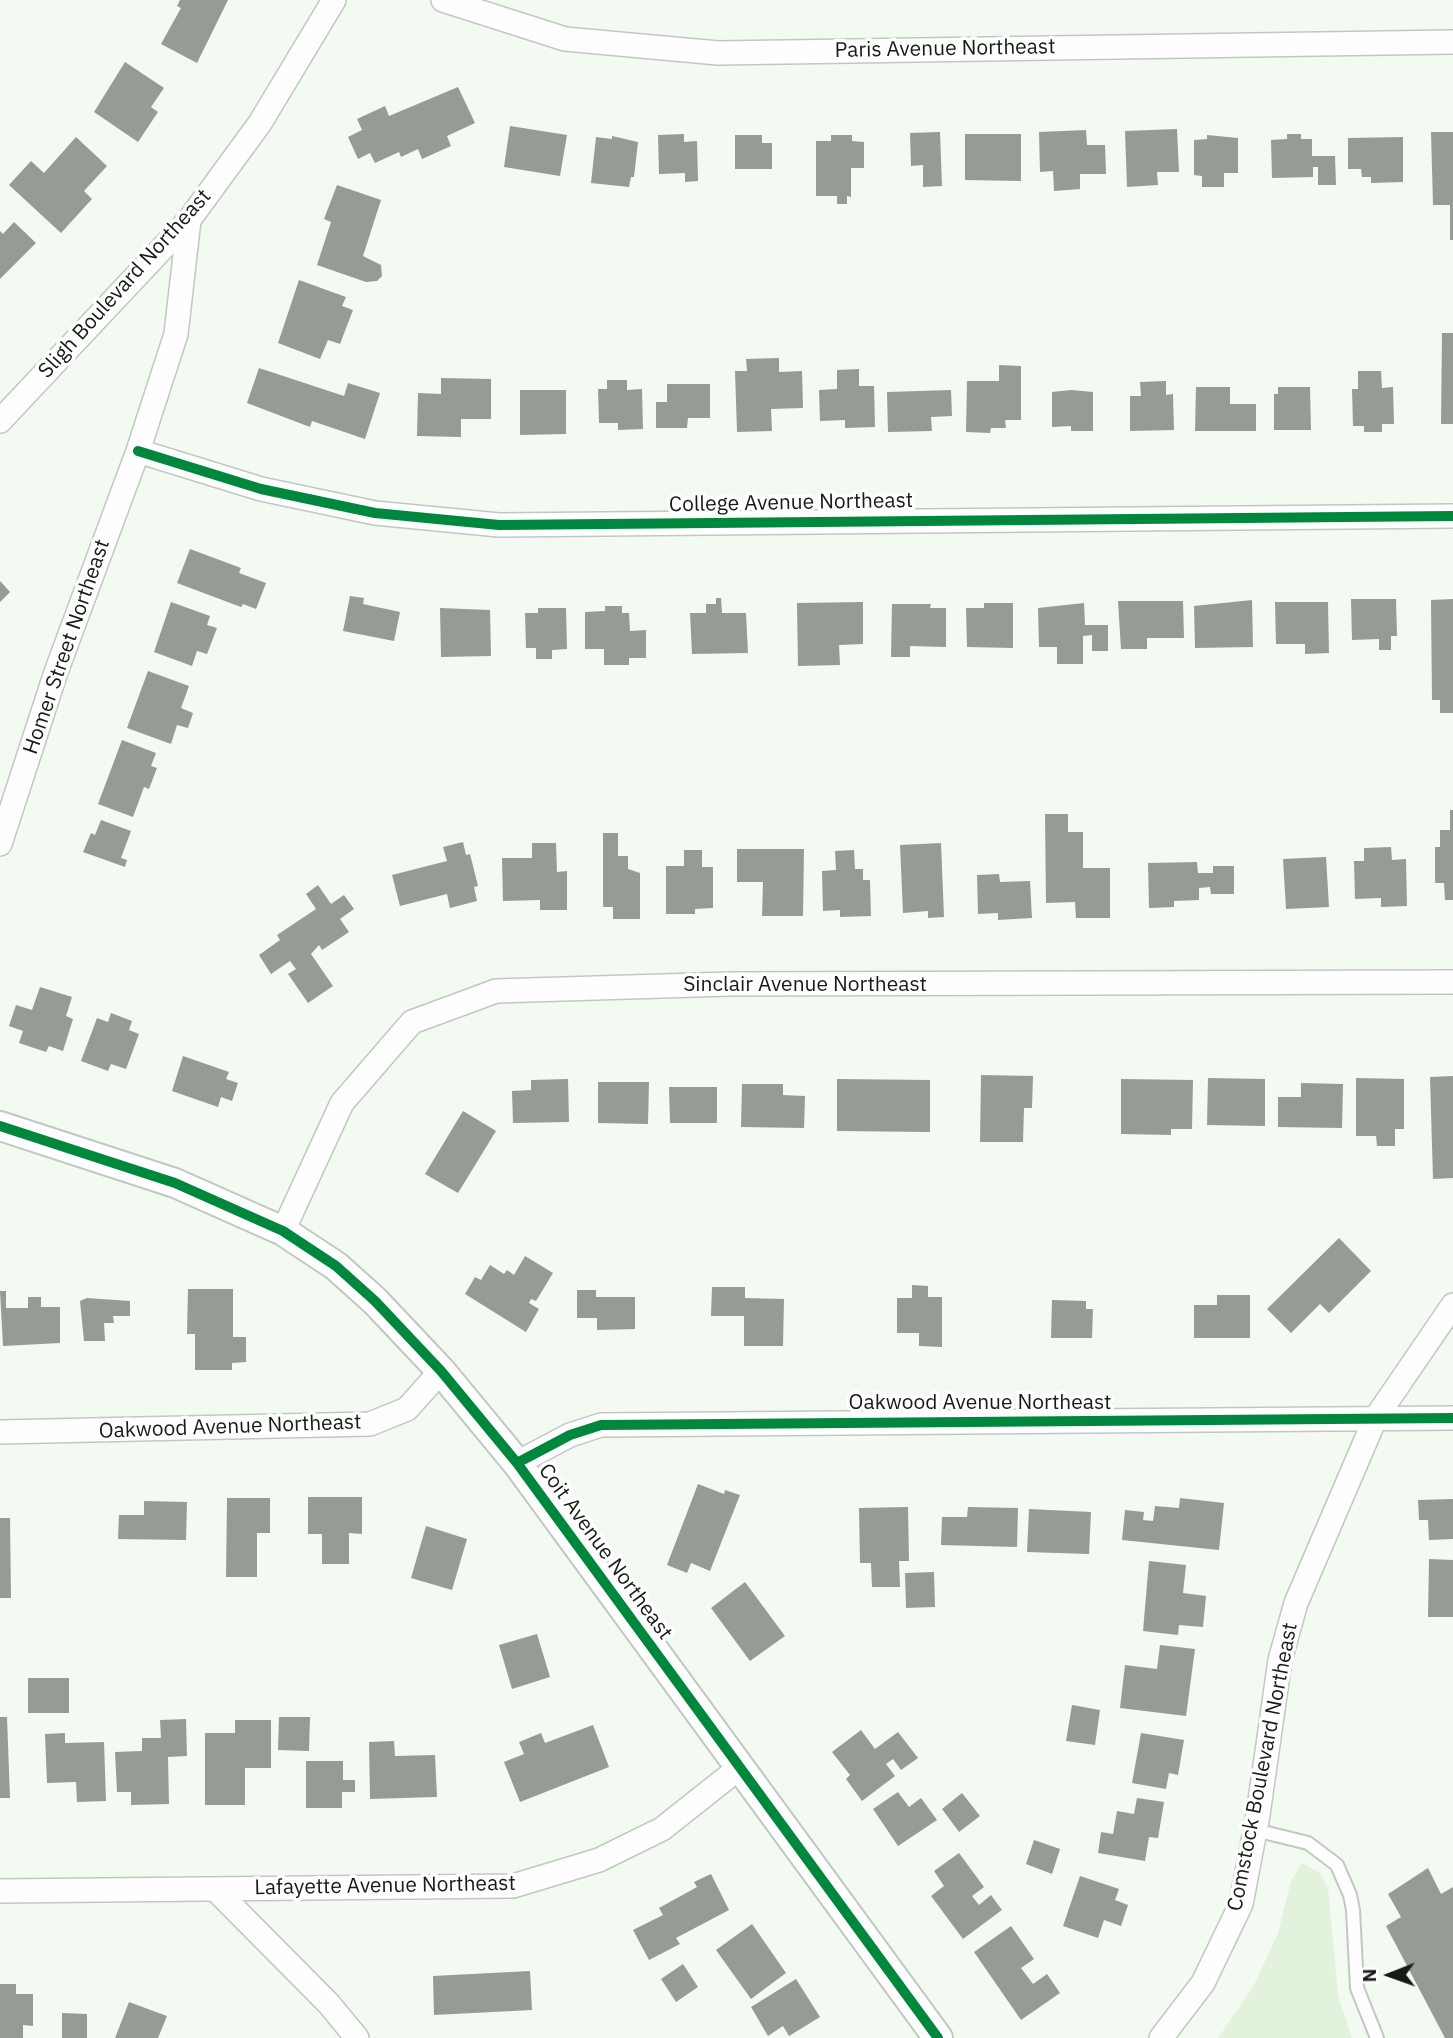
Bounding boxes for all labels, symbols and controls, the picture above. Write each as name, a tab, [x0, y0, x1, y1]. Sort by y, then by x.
street label: Paris Avenue Northeast	[834, 34, 1056, 64]
street label: Sligh Boulevard Northeast	[33, 184, 217, 384]
street label: College Avenue Northeast	[669, 488, 913, 518]
street label: Homer Street Northeast	[18, 536, 116, 758]
street label: Sinclair Avenue Northeast	[683, 972, 927, 998]
street label: Oakwood Avenue Northeast	[849, 1390, 1111, 1416]
street label: Oakwood Avenue Northeast	[98, 1410, 362, 1444]
street label: Coit Avenue Northeast	[533, 1459, 677, 1645]
street label: Comstock Boulevard Northeast	[1223, 1621, 1303, 1913]
street label: Lafayette Avenue Northeast	[254, 1871, 516, 1901]
north arrow	[1355, 1940, 1425, 2010]
text: N	[1357, 1968, 1381, 1982]

